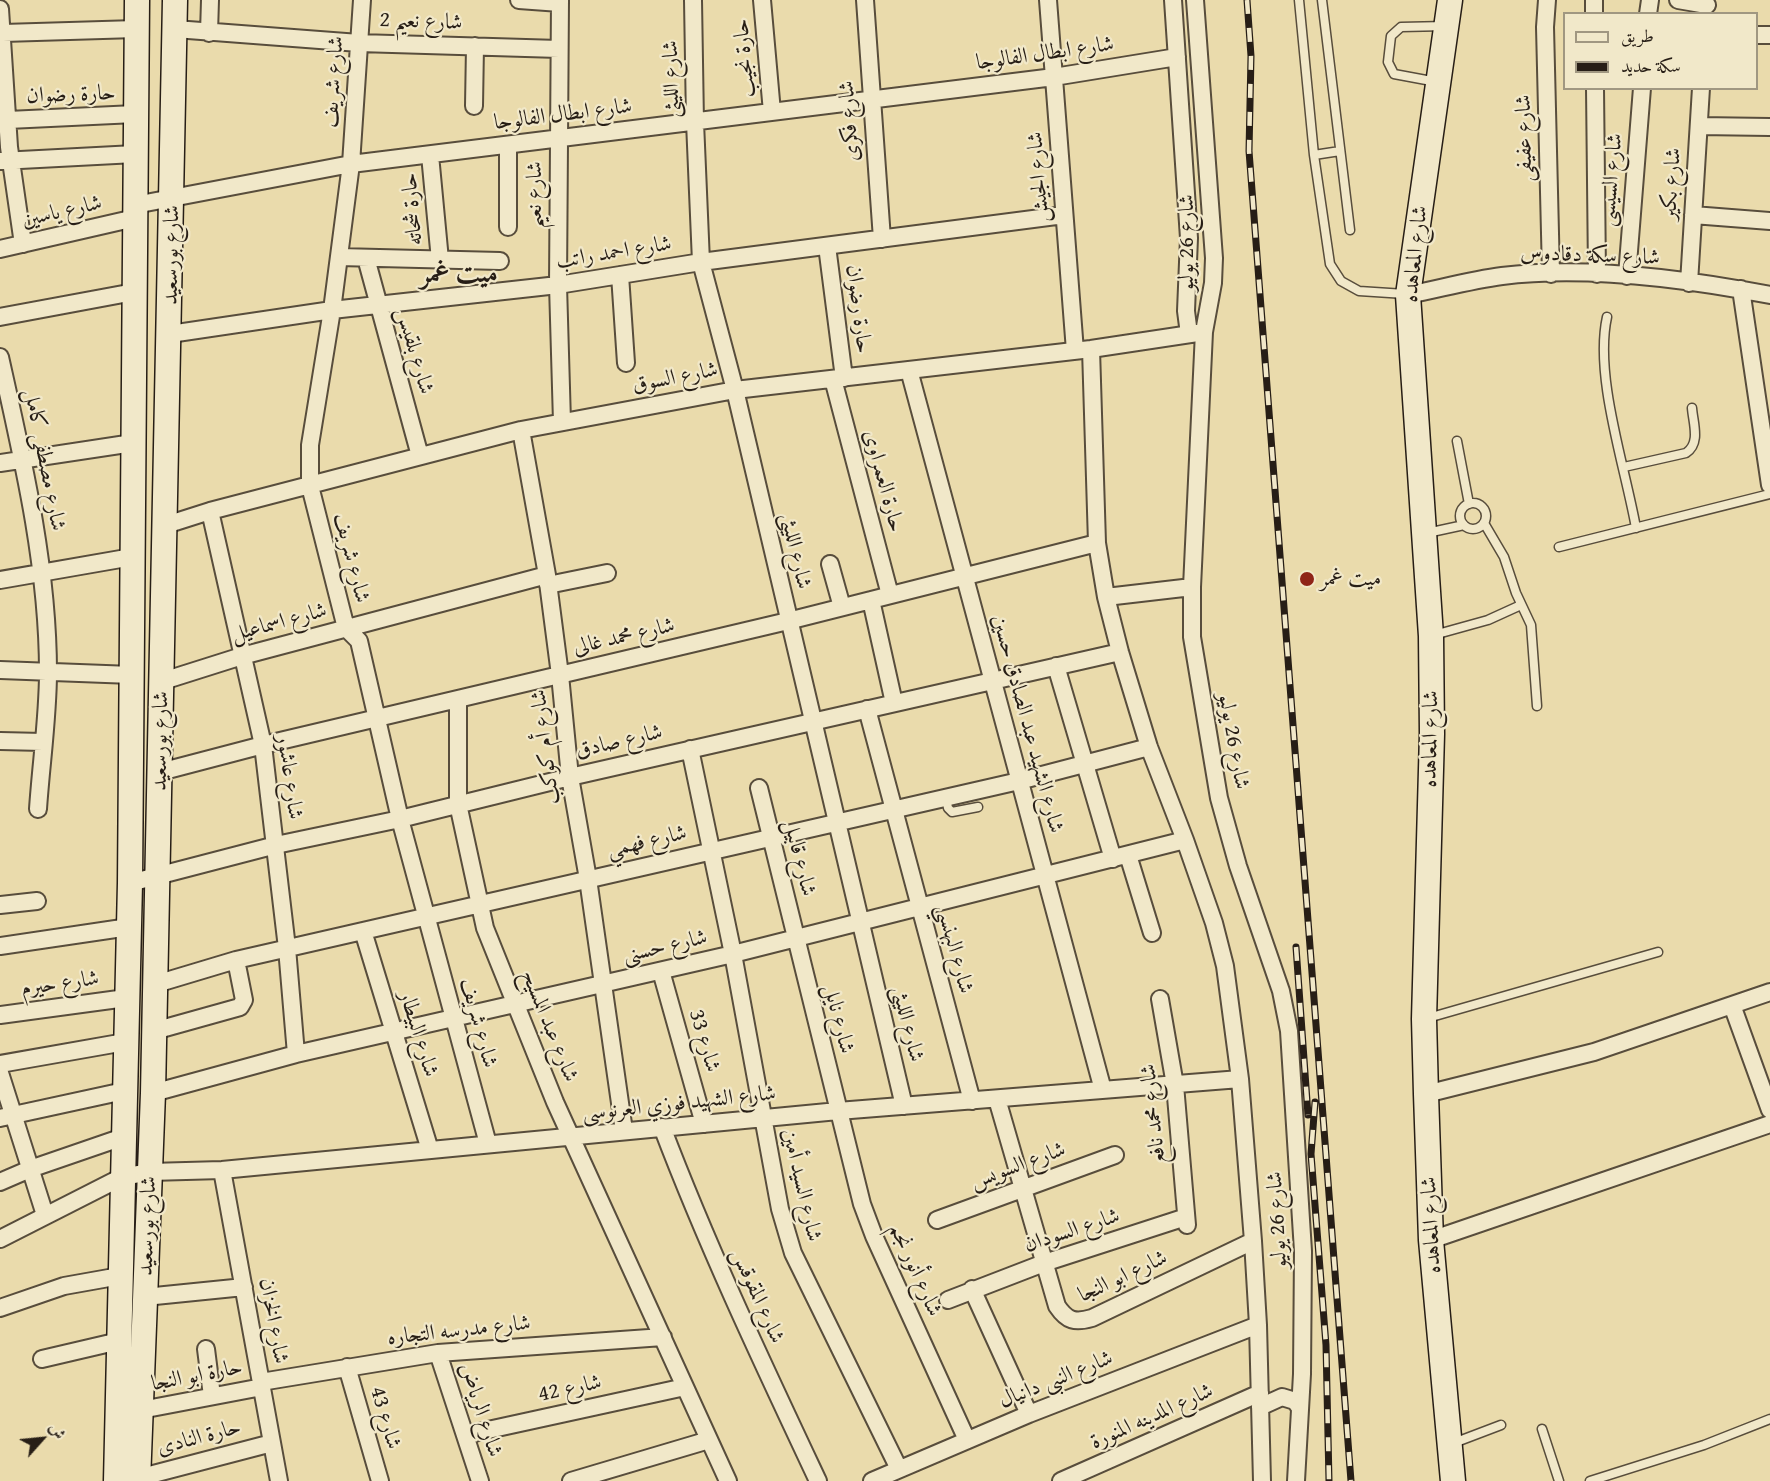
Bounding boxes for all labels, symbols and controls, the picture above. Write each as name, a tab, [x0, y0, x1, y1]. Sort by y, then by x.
street label: شارع نعيم 2	[379, 7, 463, 37]
legend	[1563, 12, 1758, 90]
street label: حارة نجيب	[728, 17, 762, 99]
text: طريق	[1621, 22, 1654, 49]
street label: شارع ابطال الفالوجا	[974, 31, 1116, 77]
street label: شارع شريف	[318, 35, 350, 129]
street label: شارع الليثى	[658, 40, 686, 118]
text: سكة حديد	[1621, 52, 1681, 79]
street label: حارة رضوان	[26, 80, 116, 110]
street label: شارع فكرى	[834, 80, 866, 162]
street label: شارع ابطال الفالوجا	[492, 93, 634, 137]
street label: شارع عفيفى	[1511, 94, 1539, 182]
street label: شارع الجيش	[1023, 131, 1055, 223]
street label: شارع السيسى	[1595, 132, 1629, 228]
street label: شارع بكير	[1656, 147, 1688, 221]
street label: شارع نعيم	[522, 161, 548, 229]
street label: حارة شحاته	[397, 171, 429, 247]
street label: شارع ياسين	[19, 190, 105, 234]
street label: شارع 26 يوليو	[1174, 194, 1200, 292]
street label: شارع المعاهده	[1398, 204, 1434, 304]
street label: شارع بورسعيد	[158, 205, 186, 305]
street label: شارع احمد راتب	[554, 231, 674, 275]
street label: شارع سكة دقادوس	[1520, 240, 1660, 272]
district label: ميت غمر	[420, 258, 498, 292]
street label: حارة رضوان	[839, 263, 877, 355]
street label: شارع بلقيس	[389, 305, 439, 397]
street label: شارع السوق	[630, 357, 720, 399]
street label: شارع مصطفى كامل	[17, 387, 71, 533]
street label: حارة العمراوى	[857, 427, 909, 535]
street label: شارع شريف	[327, 510, 375, 606]
street label: شارع الليثى	[773, 510, 817, 592]
place label: ميت غمر	[1320, 566, 1381, 592]
marker: ميت غمر	[1298, 570, 1316, 588]
street label: شارع اسماعيل	[228, 598, 330, 648]
street label: شارع محمد غالى	[571, 612, 677, 662]
street label: شارع الشهيد عبد الصادق حسين	[985, 612, 1069, 836]
street label: شارع أم كوكب	[526, 688, 566, 806]
street label: شارع المعاهده	[1417, 690, 1445, 788]
street label: شارع بورسعيد	[147, 691, 175, 791]
street label: شارع 26 يوليو	[1212, 691, 1254, 791]
street label: شارع صادق	[573, 719, 665, 765]
street label: شارع عاشور	[270, 733, 308, 821]
street label: شارع قابيل	[777, 817, 821, 899]
street label: شارع فهمي	[604, 820, 690, 864]
street label: شارع البهنسي	[929, 901, 979, 997]
street label: شارع حسنى	[620, 924, 710, 970]
street label: شارع حيرم	[19, 965, 101, 1003]
street label: شارع عبد المسيح	[515, 966, 583, 1086]
street label: شارع شريف	[453, 975, 503, 1071]
street label: شارع نايل	[817, 982, 859, 1056]
street label: شارع الليثى	[885, 983, 929, 1065]
street label: شارع البيطار	[392, 988, 444, 1080]
street label: شارع 33	[682, 1006, 726, 1076]
street label: شارع محمد نافع	[1136, 1062, 1172, 1166]
street label: شارع الشهيد فوزي العرنوسى	[581, 1081, 777, 1127]
street label: شارع السيد أمين	[775, 1126, 827, 1244]
street label: شارع السويس	[967, 1137, 1069, 1195]
street label: شارع 26 يوليو	[1262, 1171, 1294, 1269]
street label: شارع بورسعيد	[133, 1176, 163, 1276]
street label: شارع المعاهده	[1416, 1176, 1448, 1274]
street label: شارع السودان	[1021, 1203, 1123, 1259]
street label: شارع أنور نجم	[883, 1219, 947, 1321]
street label: شارع المقوقس	[724, 1244, 790, 1348]
street label: شارع ابو النجا	[1074, 1245, 1172, 1309]
street label: شارع الخزان	[252, 1276, 294, 1366]
street label: شارع مدرسه التجاره	[386, 1310, 532, 1352]
street label: شارع النبى دانيال	[995, 1345, 1117, 1415]
street label: حارة ابو النجا	[149, 1354, 245, 1398]
street label: شارع الرياض	[452, 1360, 508, 1460]
street label: شارع 42	[536, 1369, 604, 1409]
street label: شارع المدينه المنورة	[1086, 1378, 1218, 1456]
street label: شارع 43	[363, 1383, 407, 1453]
north arrow	[12, 1409, 72, 1469]
street label: حارة النادى	[154, 1414, 244, 1462]
text: ش	[44, 1418, 72, 1443]

